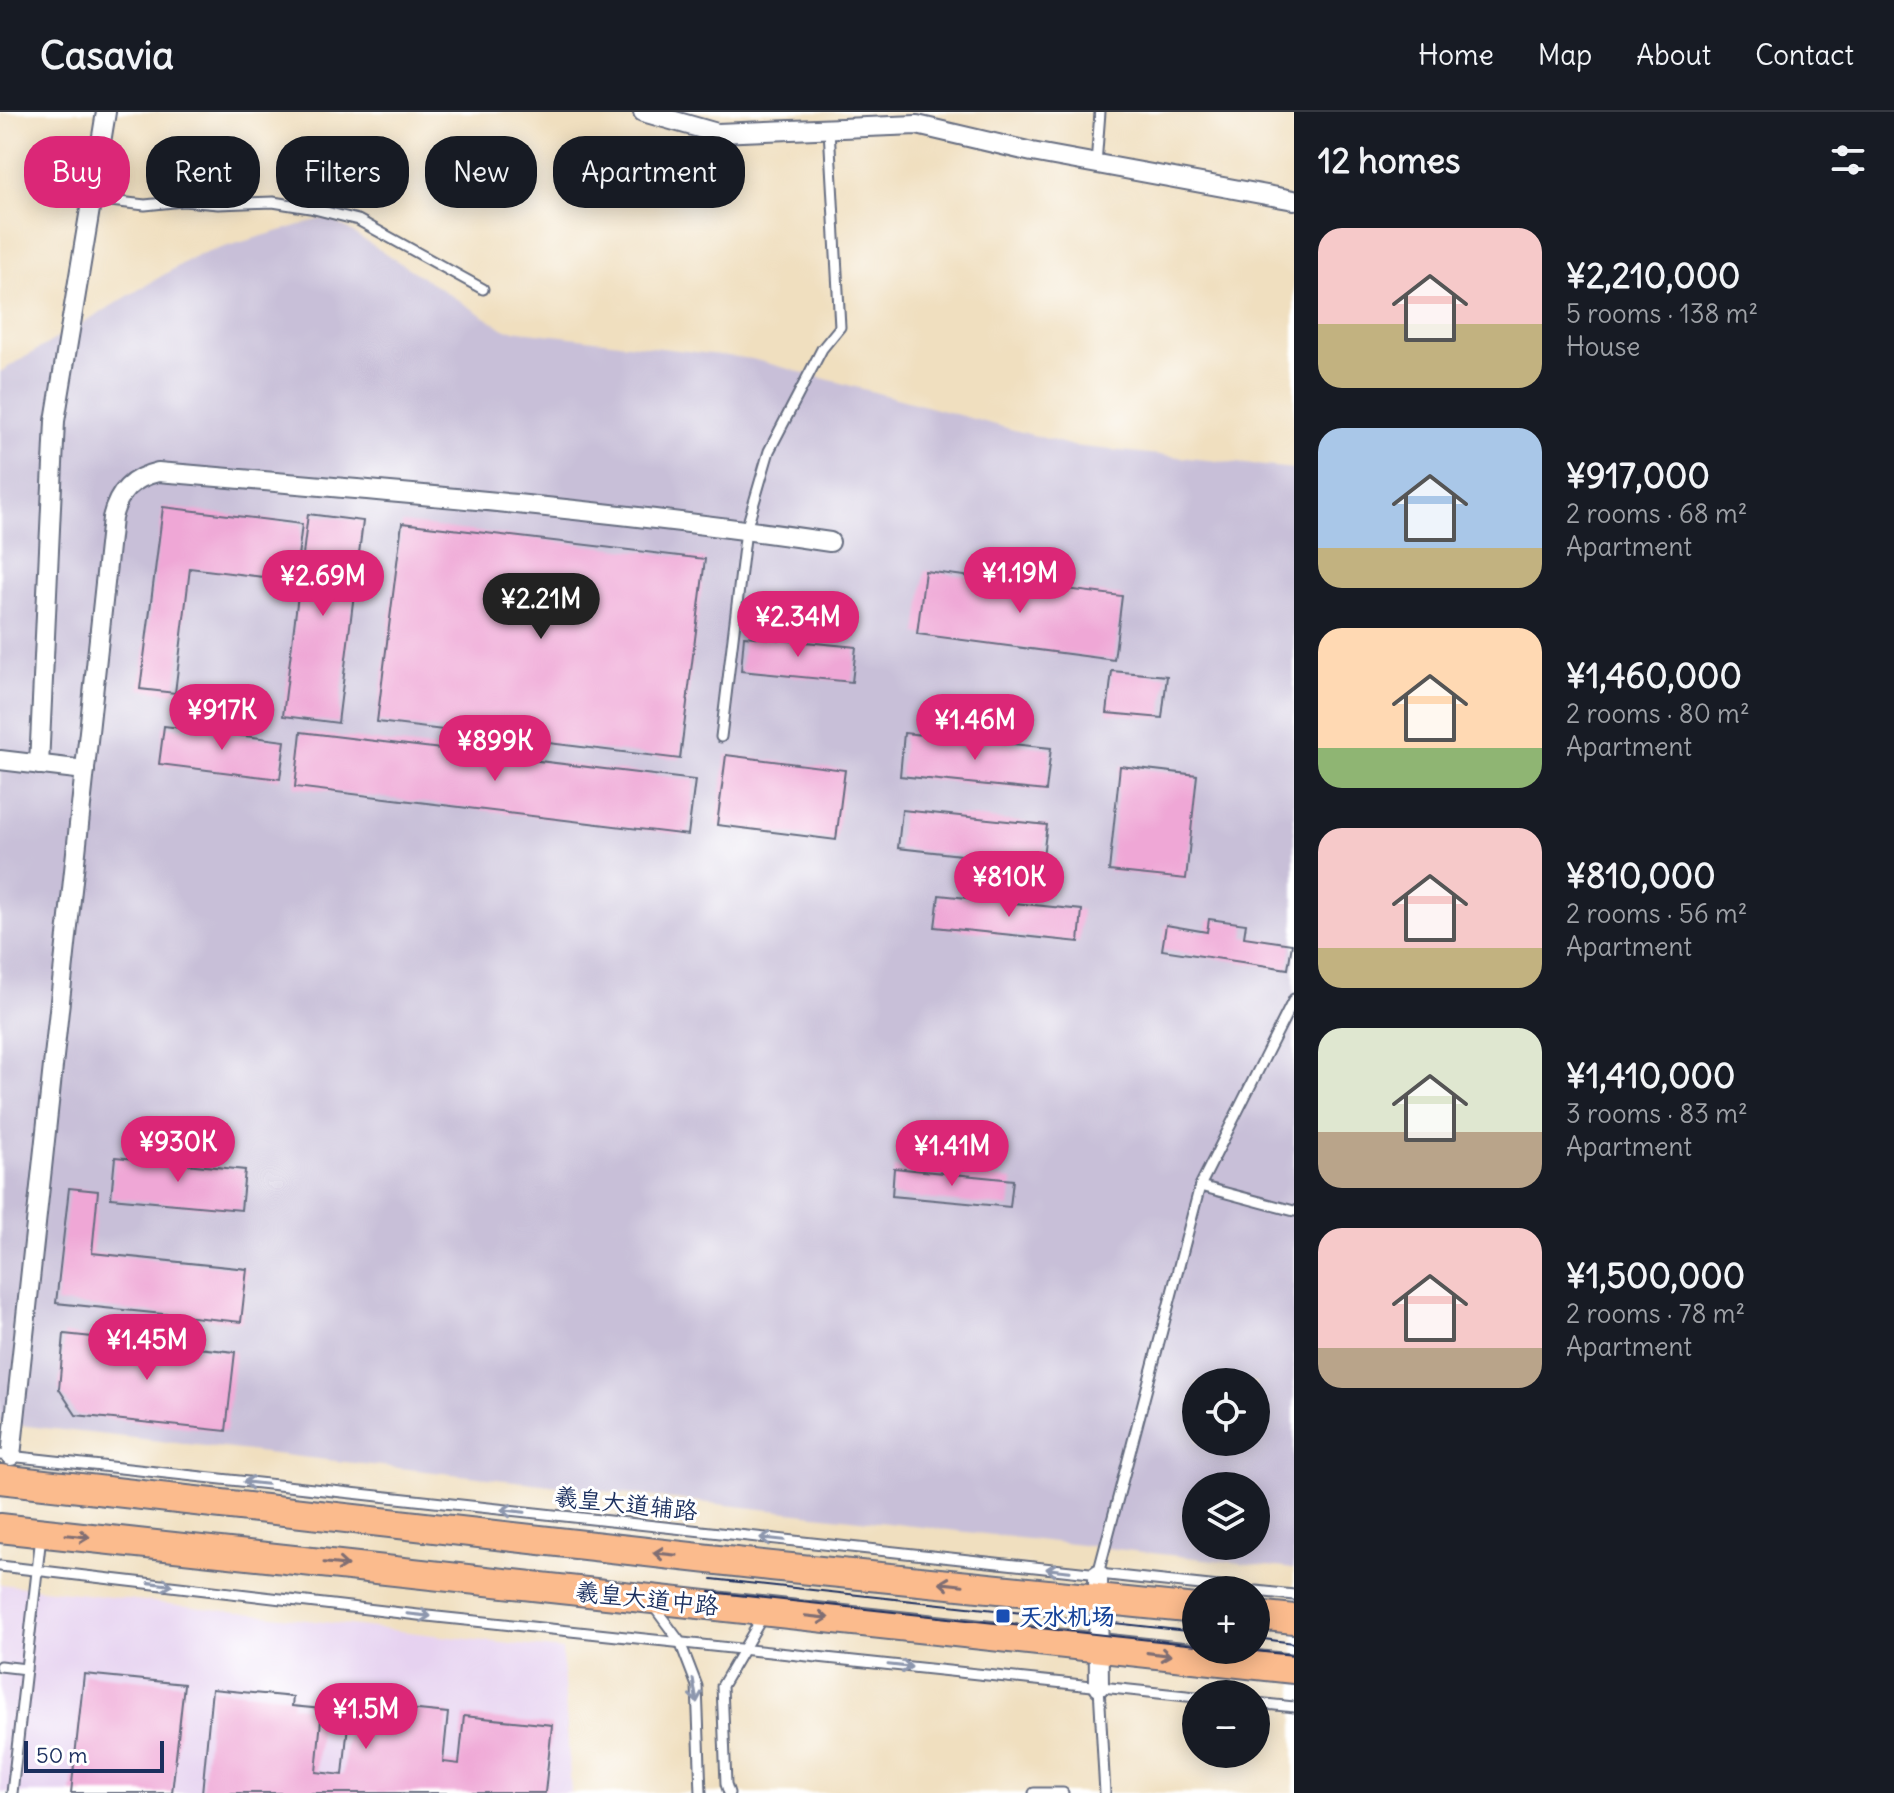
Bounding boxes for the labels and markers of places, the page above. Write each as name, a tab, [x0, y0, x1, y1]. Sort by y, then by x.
pin: ¥1.19M	[955, 547, 1085, 615]
pin: ¥2.69M	[258, 550, 388, 618]
pin: ¥2.21M	[476, 573, 606, 641]
pin: ¥2.34M	[733, 591, 863, 659]
pin: ¥917K	[166, 684, 278, 752]
pin: ¥1.46M	[910, 694, 1040, 762]
pin: ¥899K	[439, 715, 551, 783]
pin: ¥810K	[953, 851, 1065, 919]
pin: ¥930K	[122, 1116, 234, 1184]
pin: ¥1.41M	[887, 1120, 1017, 1188]
pin: ¥1.45M	[82, 1314, 212, 1382]
place label: 天水机场	[1019, 1601, 1115, 1631]
marker: 天水机场	[994, 1607, 1012, 1625]
pin: ¥1.5M	[310, 1683, 422, 1751]

